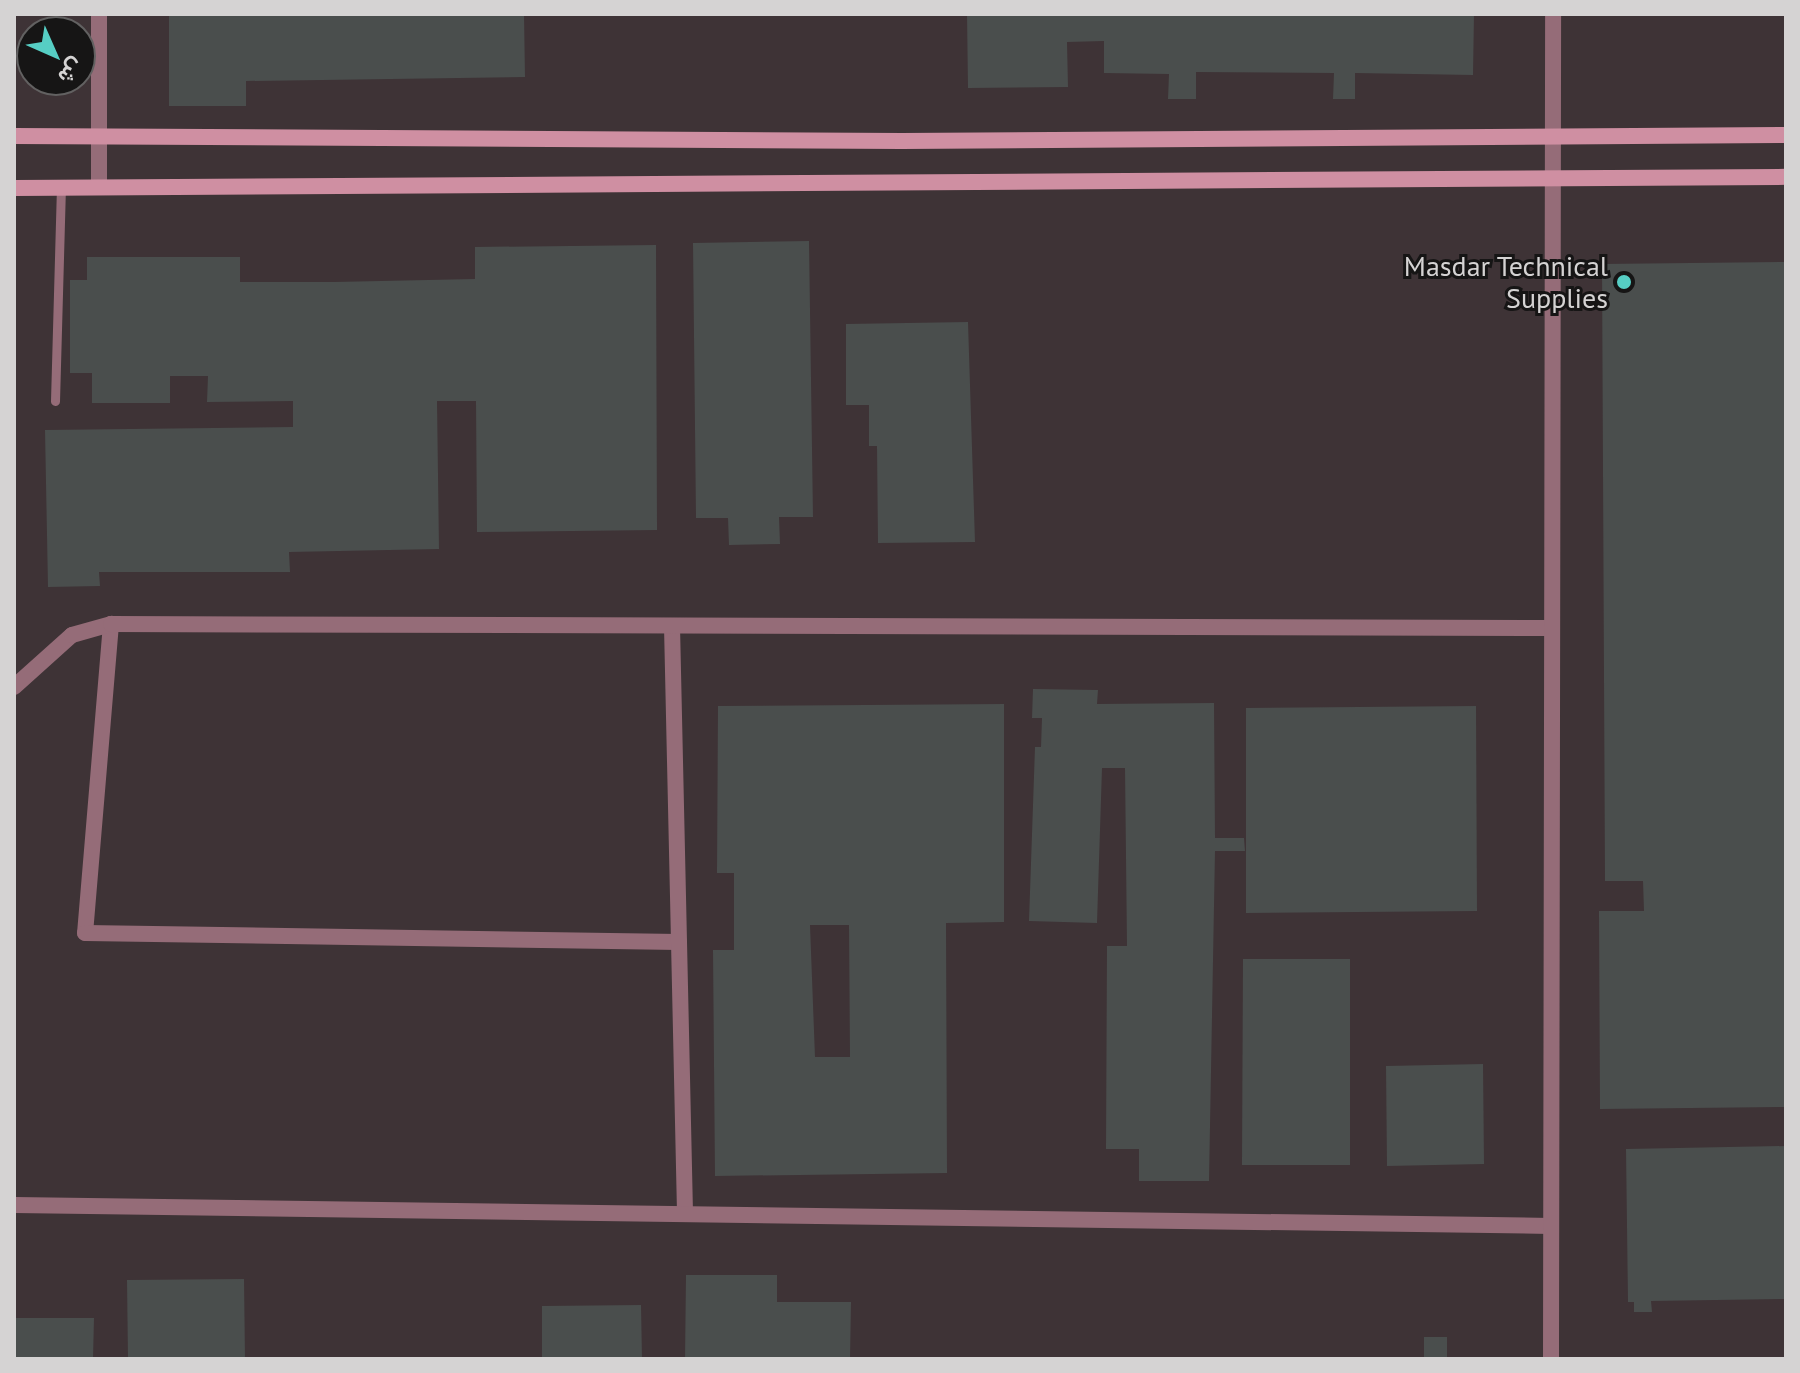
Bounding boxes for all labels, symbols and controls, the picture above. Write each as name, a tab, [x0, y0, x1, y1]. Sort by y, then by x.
north arrow	[16, 16, 96, 96]
text: ش	[52, 52, 91, 91]
place label: Masdar Technical Supplies	[1403, 249, 1608, 315]
marker: Masdar Technical Supplies	[1615, 273, 1633, 291]

